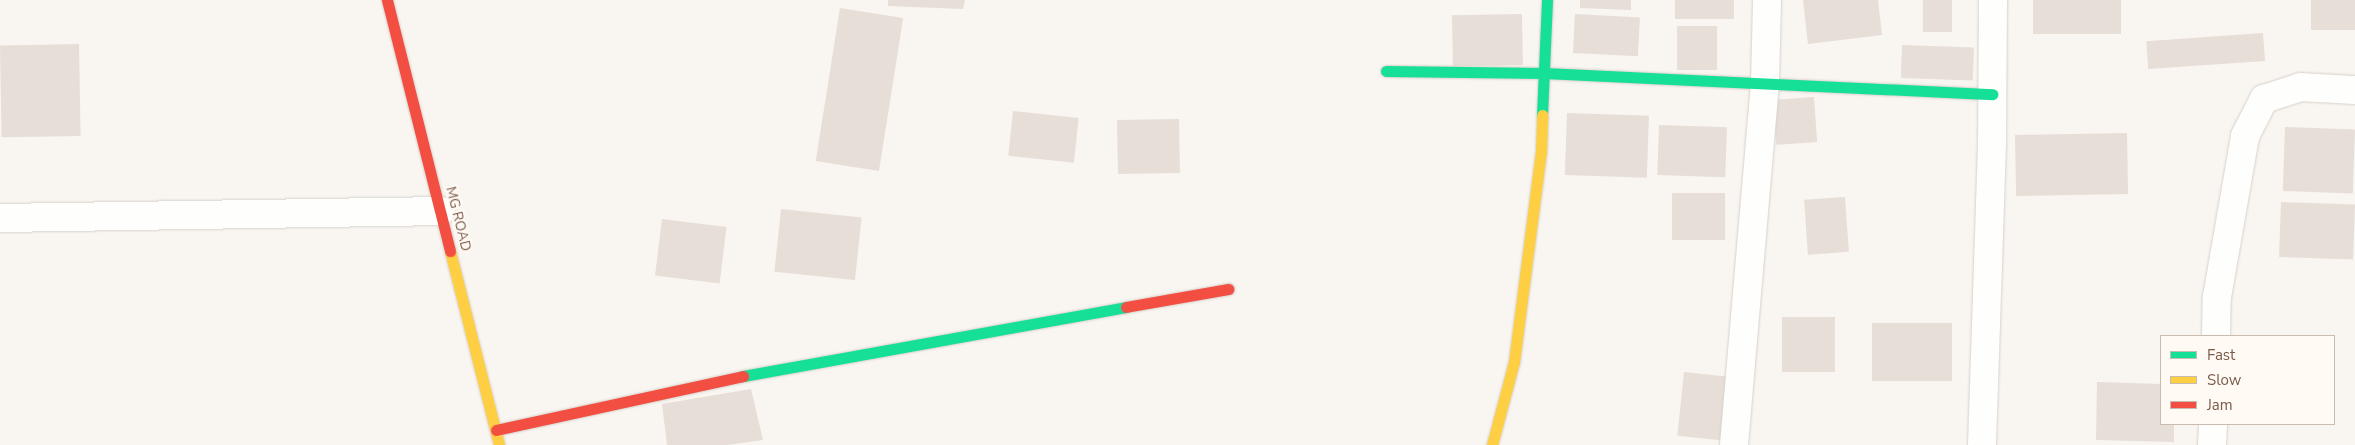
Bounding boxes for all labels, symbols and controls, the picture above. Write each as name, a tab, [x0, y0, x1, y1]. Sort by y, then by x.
street label: MG ROAD	[442, 185, 474, 253]
legend	[2160, 335, 2335, 425]
text: Fast	[2207, 345, 2235, 365]
text: Slow	[2207, 370, 2241, 390]
text: Jam	[2207, 395, 2233, 415]

